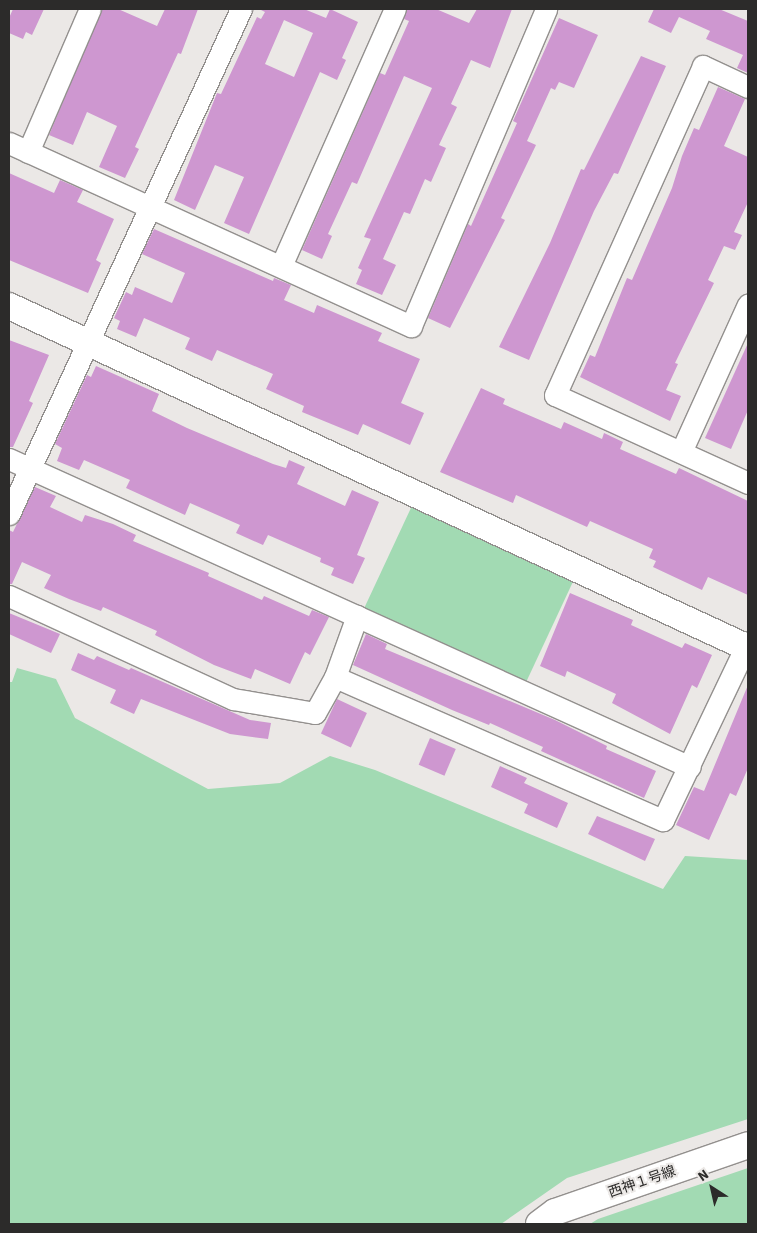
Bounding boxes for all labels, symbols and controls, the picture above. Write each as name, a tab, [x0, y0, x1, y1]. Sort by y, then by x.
street label: 西神１号線	[606, 1163, 678, 1201]
north arrow	[687, 1163, 737, 1213]
text: N	[694, 1165, 713, 1187]

